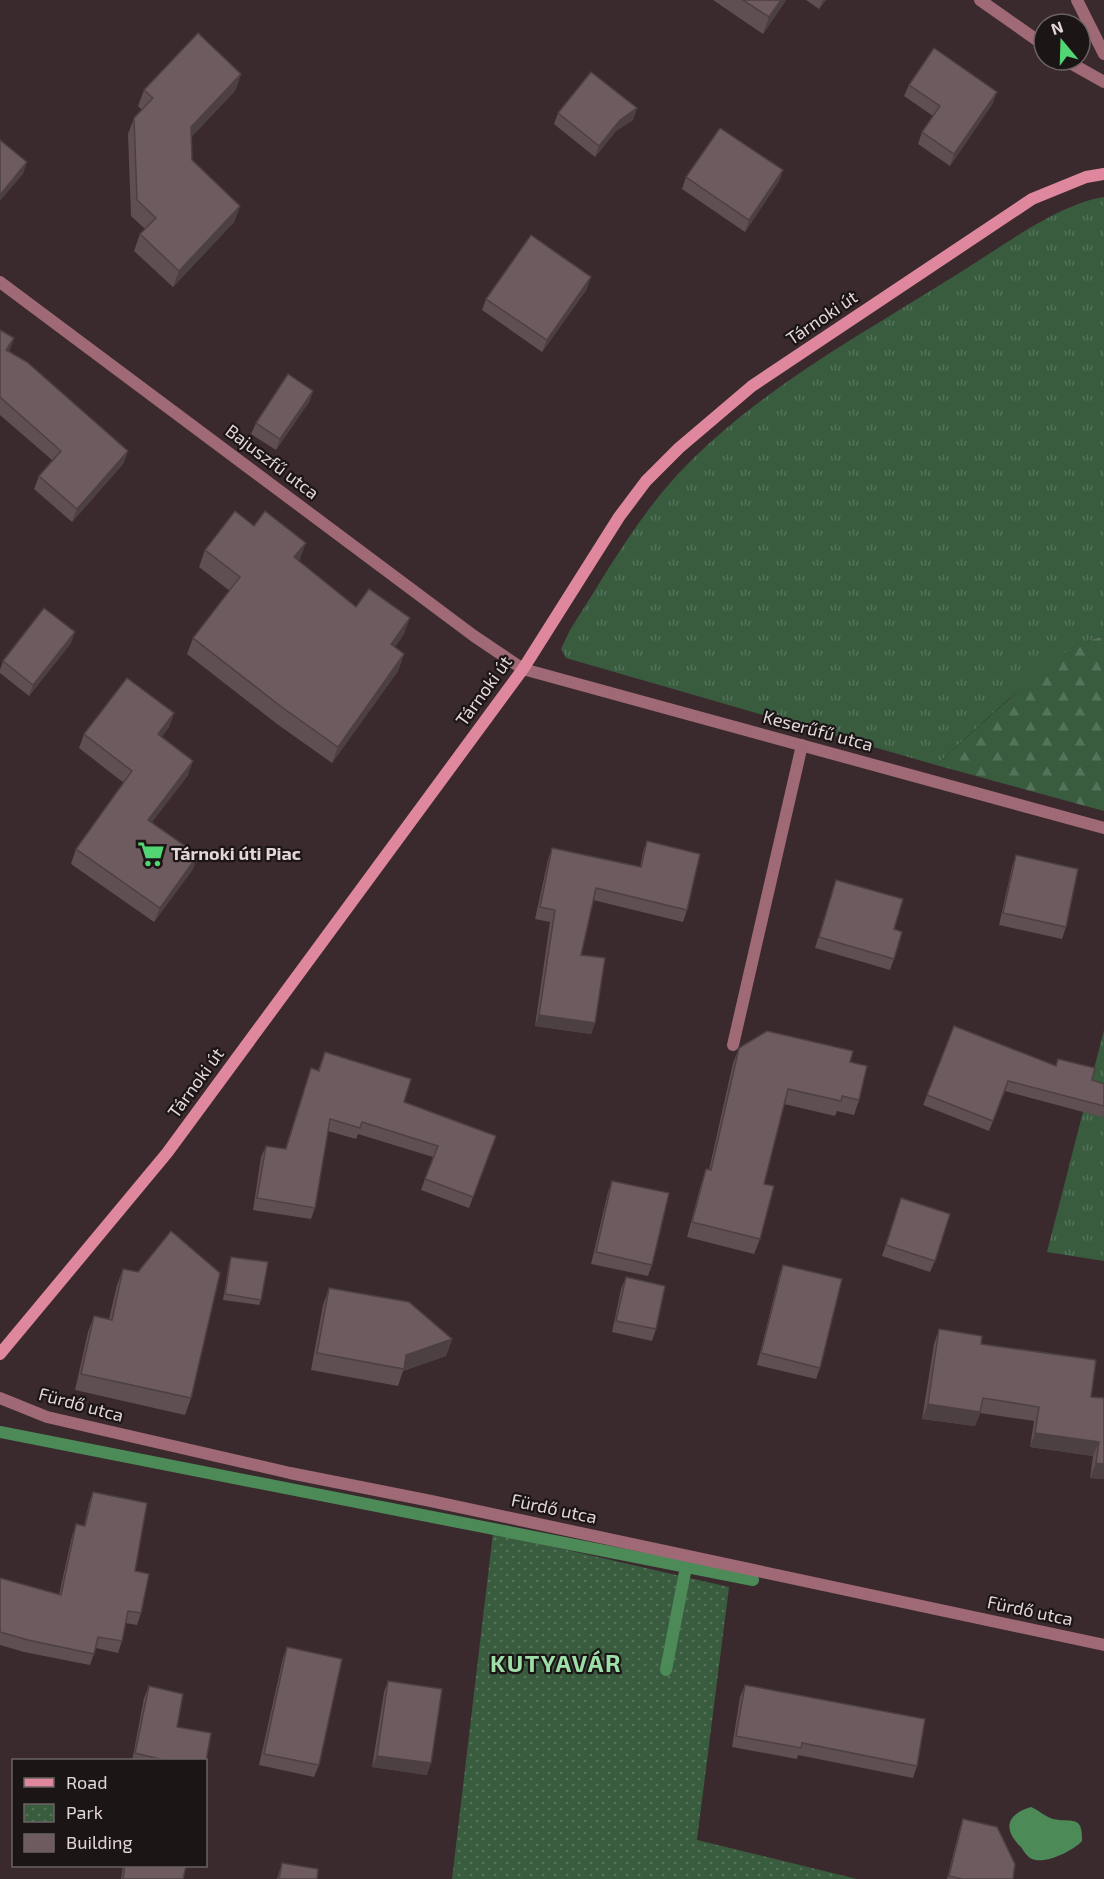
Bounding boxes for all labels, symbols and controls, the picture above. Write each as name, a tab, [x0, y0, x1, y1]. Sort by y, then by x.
north arrow	[1032, 12, 1092, 72]
text: N	[1048, 16, 1066, 38]
street label: Tárnoki út	[782, 285, 861, 349]
street label: Bajuszfű utca	[222, 419, 324, 503]
street label: Tárnoki út	[450, 651, 516, 730]
street label: Keserűfű utca	[761, 705, 876, 755]
supermarket icon: Tárnoki úti Piac	[136, 839, 166, 869]
place label: Tárnoki úti Piac	[171, 842, 301, 864]
street label: Tárnoki út	[162, 1043, 228, 1122]
street label: Fürdő utca	[36, 1382, 126, 1426]
street label: Fürdő utca	[509, 1488, 599, 1528]
street label: Fürdő utca	[985, 1590, 1075, 1630]
district label: KUTYAVÁR	[490, 1648, 622, 1677]
legend	[12, 1759, 207, 1867]
text: Road	[66, 1771, 107, 1793]
text: Park	[66, 1801, 103, 1823]
text: Building	[66, 1831, 133, 1853]

